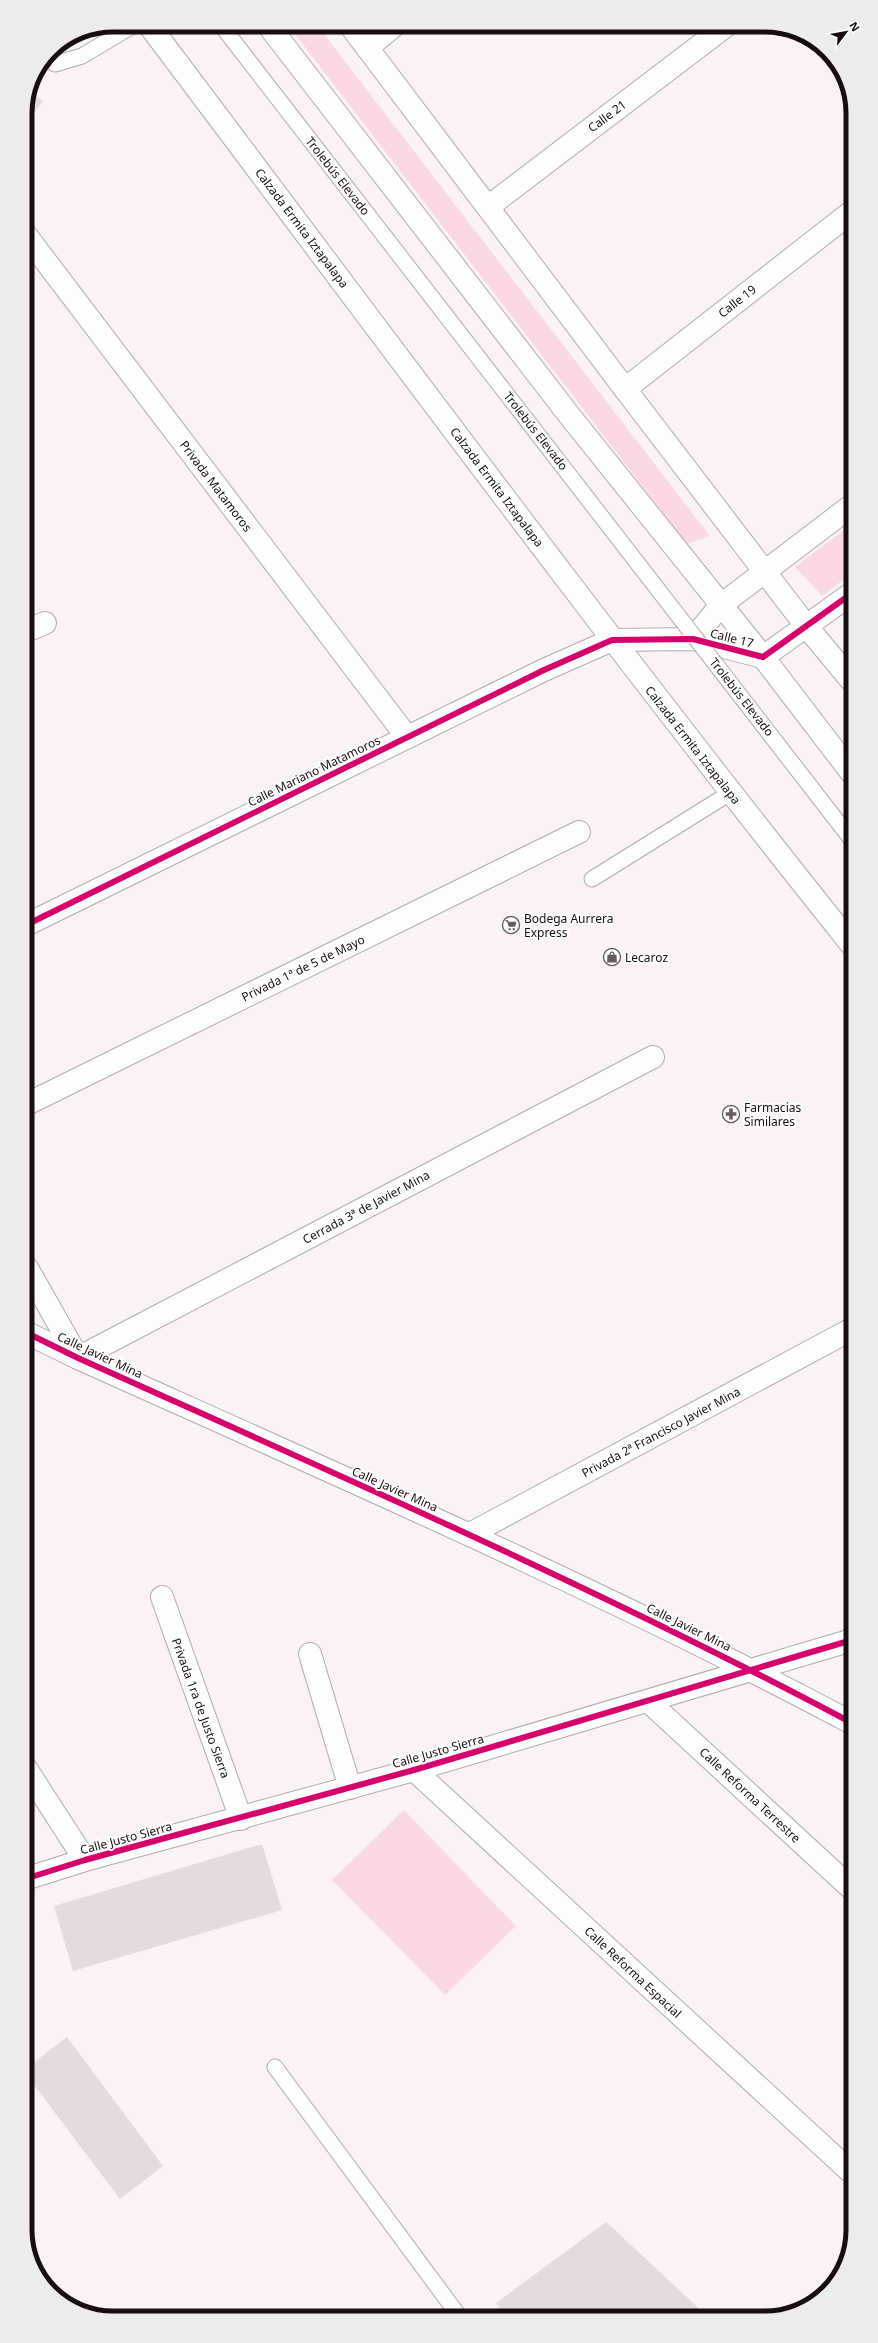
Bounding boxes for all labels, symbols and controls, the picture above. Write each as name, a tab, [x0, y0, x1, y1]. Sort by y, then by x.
north arrow	[826, 12, 866, 52]
text: N	[846, 19, 864, 34]
street label: Calle 21	[584, 96, 630, 136]
street label: Trolebús Elevado	[302, 133, 374, 219]
street label: Calzada Ermita Iztapalapa	[251, 165, 353, 291]
street label: Calle 19	[714, 281, 760, 321]
street label: Trolebús Elevado	[500, 388, 572, 474]
street label: Calzada Ermita Iztapalapa	[446, 424, 548, 550]
street label: Privada Matamoros	[176, 437, 256, 535]
street label: Calle 17	[709, 624, 756, 652]
street label: Trolebús Elevado	[706, 654, 778, 740]
street label: Calzada Ermita Iztapalapa	[641, 682, 745, 808]
street label: Calle Mariano Matamoros	[245, 731, 383, 811]
place label: Bodega Aurrera Express	[524, 910, 613, 941]
supermarket icon: Bodega Aurrera Express	[501, 915, 521, 935]
street label: Privada 1ª de 5 de Mayo	[239, 931, 367, 1005]
shop icon: Lecaroz	[602, 947, 622, 967]
place label: Lecaroz	[625, 949, 668, 966]
place label: Farmacias Similares	[744, 1099, 801, 1130]
pharmacy icon: Farmacias Similares	[721, 1104, 741, 1124]
street label: Cerrada 3ª de Javier Mina	[299, 1166, 433, 1248]
street label: Calle Javier Mina	[54, 1328, 146, 1382]
street label: Privada 2ª Francisco Javier Mina	[579, 1383, 743, 1481]
street label: Calle Javier Mina	[349, 1462, 441, 1516]
street label: Calle Javier Mina	[644, 1599, 734, 1655]
street label: Privada 1ra de Justo Sierra	[168, 1636, 234, 1780]
street label: Calle Justo Sierra	[390, 1730, 486, 1772]
street label: Calle Reforma Terrestre	[696, 1744, 804, 1847]
street label: Calle Justo Sierra	[78, 1818, 174, 1858]
street label: Calle Reforma Espacial	[581, 1922, 685, 2022]

